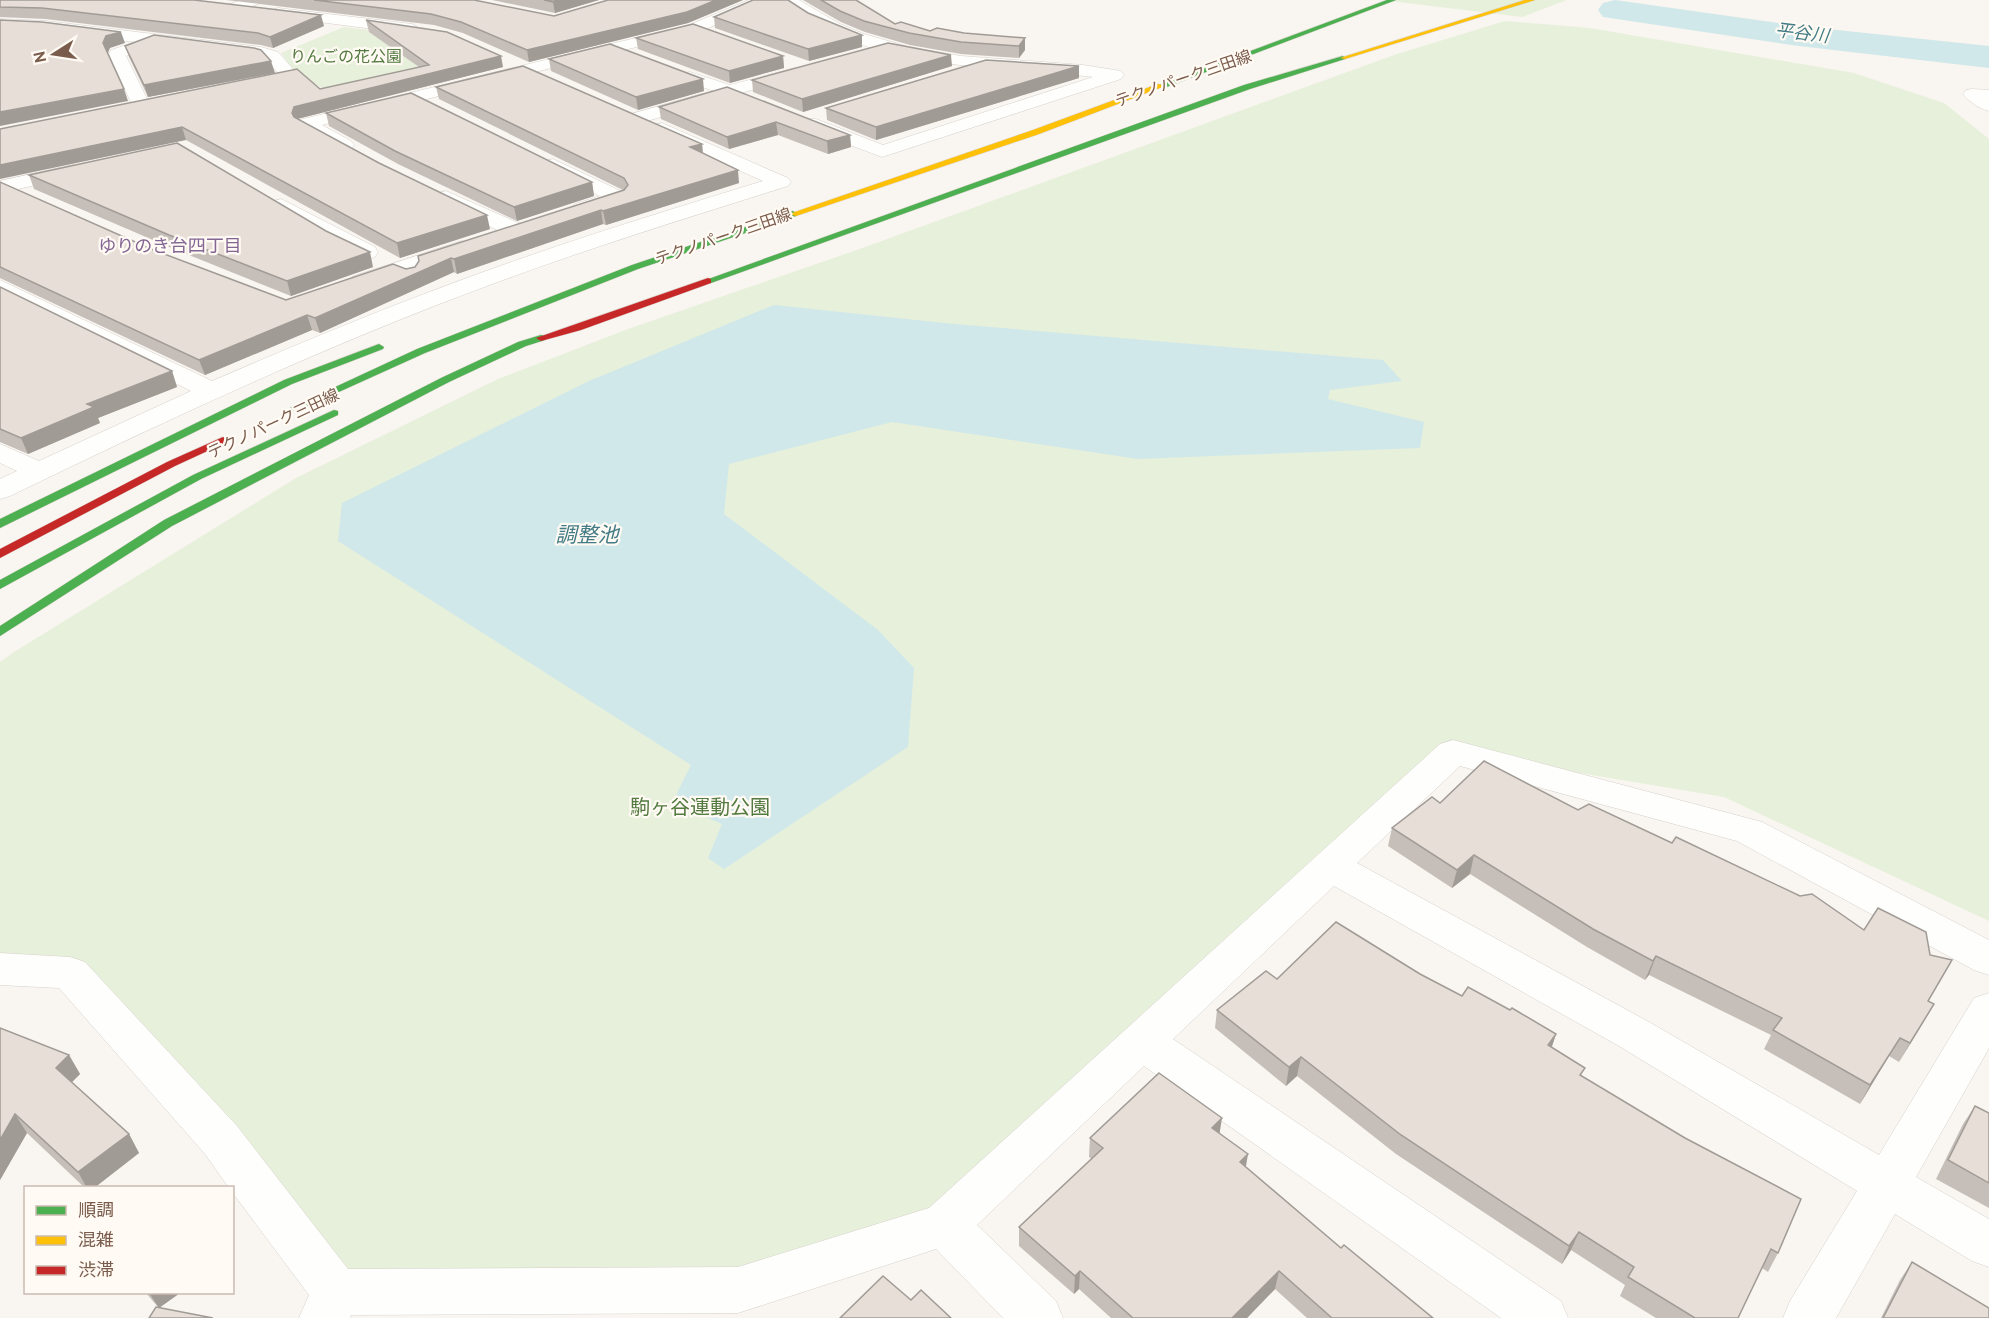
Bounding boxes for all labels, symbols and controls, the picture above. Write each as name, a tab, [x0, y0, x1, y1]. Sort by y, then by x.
water label: 平谷川	[1774, 20, 1832, 49]
north arrow	[24, 24, 84, 84]
street label: テクノパーク三田線	[1113, 47, 1255, 113]
park label: りんごの花公園	[290, 48, 402, 68]
text: N	[30, 49, 52, 64]
street label: テクノパーク三田線	[653, 205, 795, 271]
district label: ゆりのき台四丁目	[98, 236, 242, 259]
street label: テクノパーク三田線	[205, 386, 343, 464]
water label: 調整池	[556, 523, 620, 550]
park label: 駒ヶ谷運動公園	[630, 796, 770, 822]
legend	[24, 1186, 234, 1294]
text: 順調	[78, 1200, 114, 1223]
text: 混雑	[78, 1230, 114, 1253]
text: 渋滞	[78, 1260, 114, 1283]

